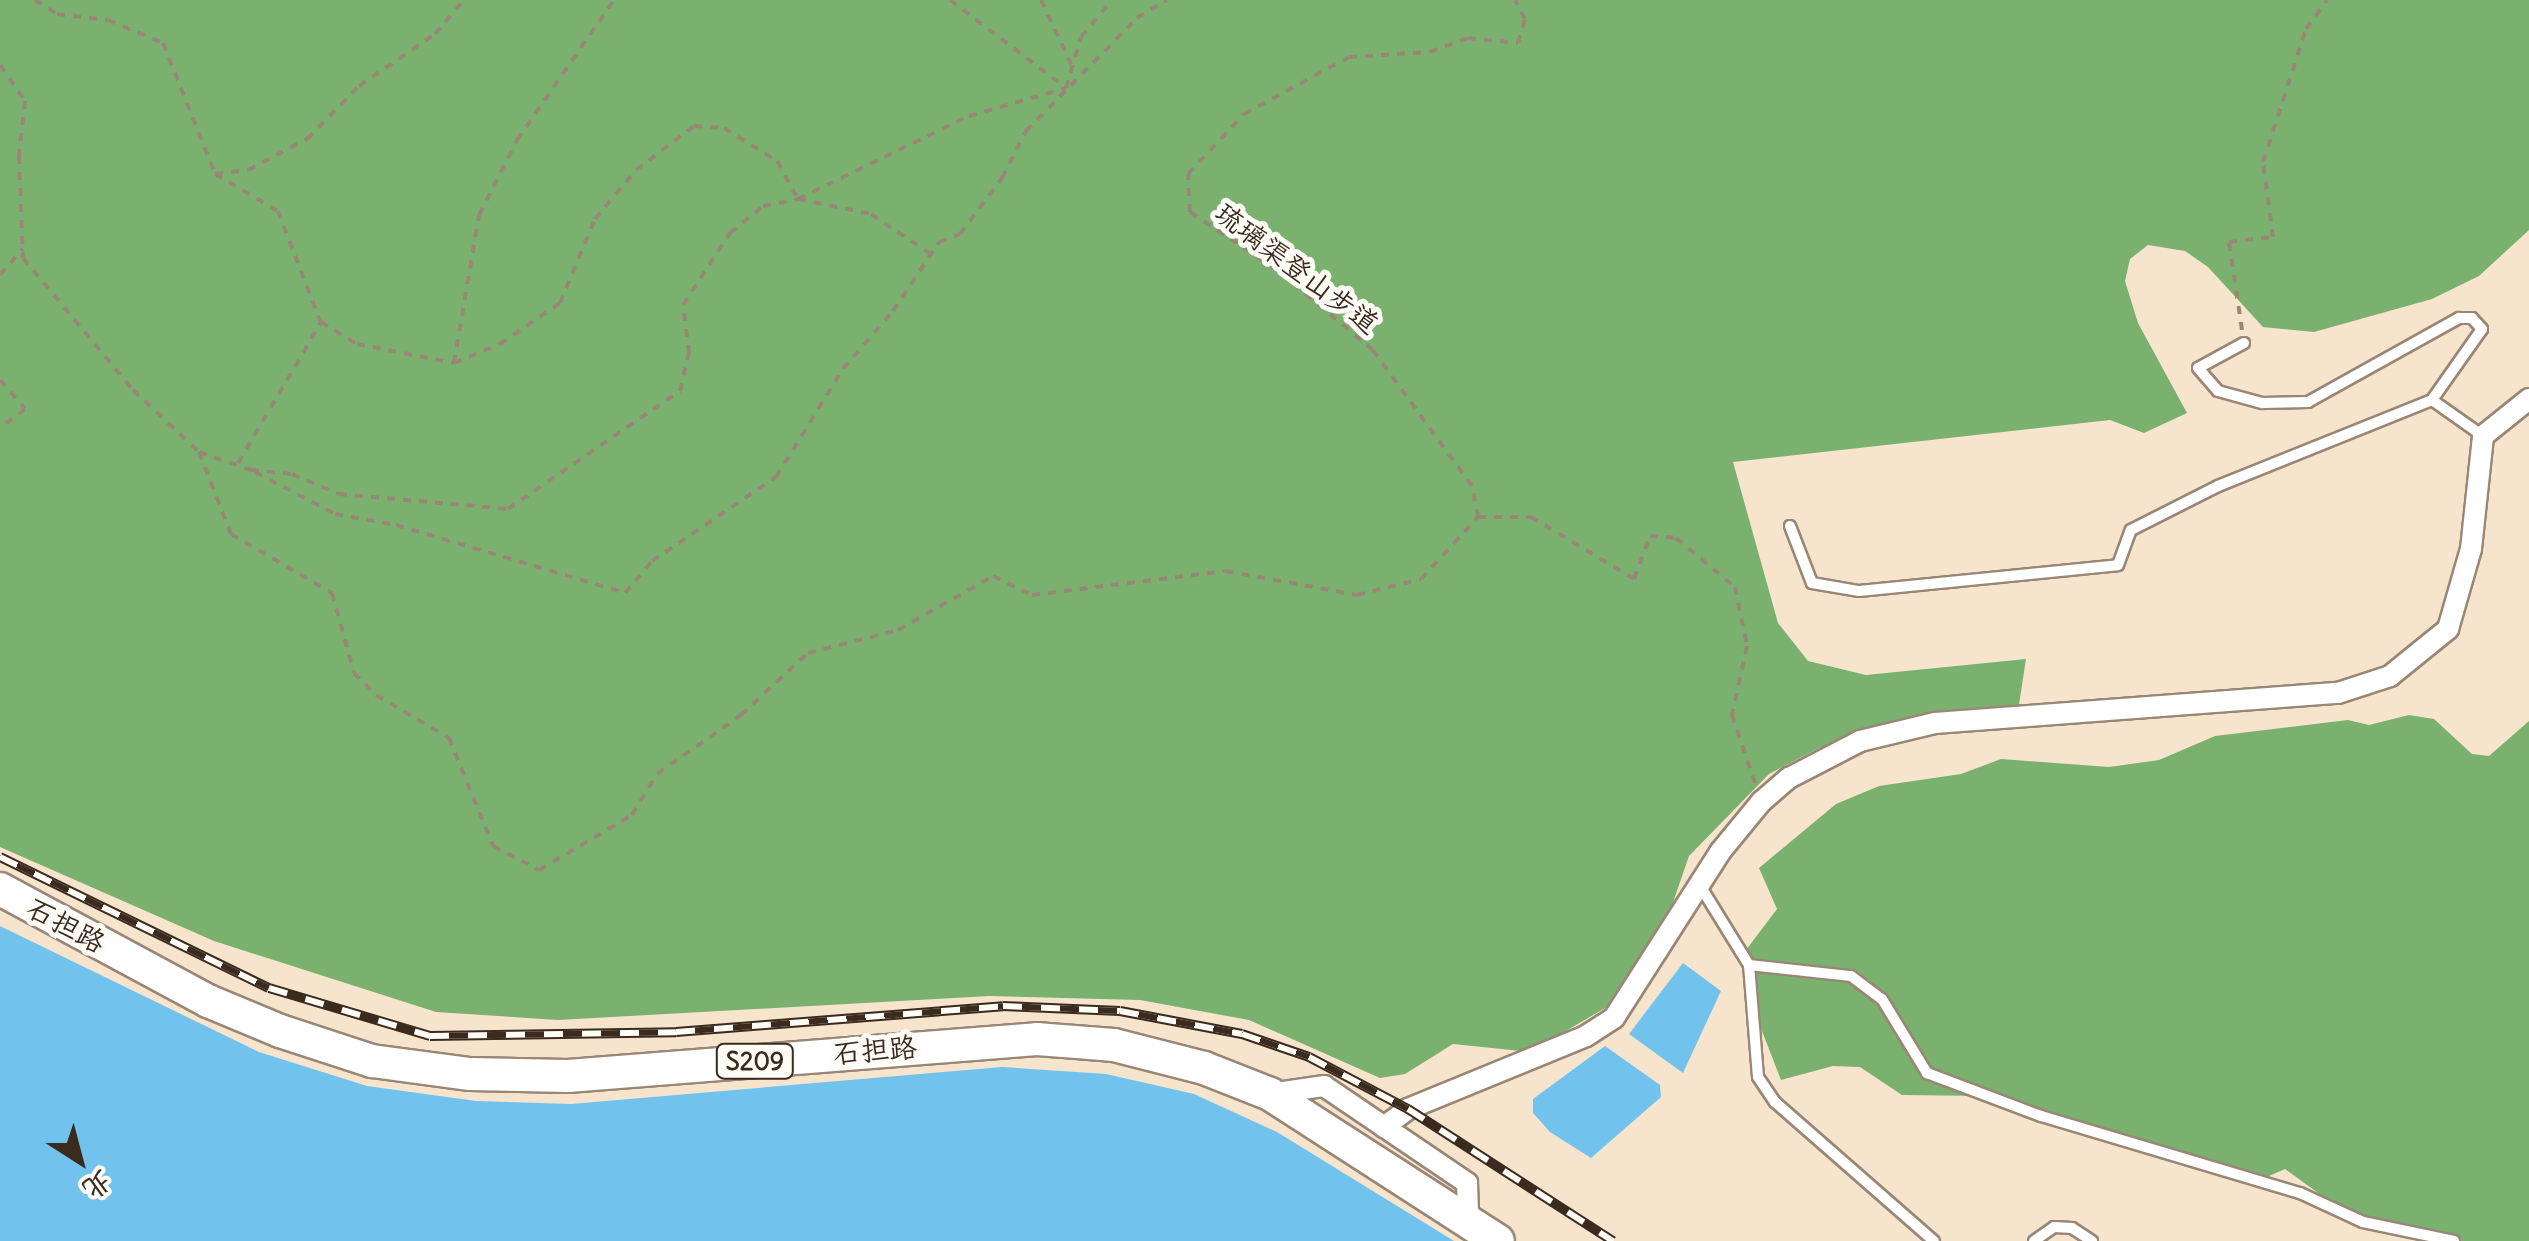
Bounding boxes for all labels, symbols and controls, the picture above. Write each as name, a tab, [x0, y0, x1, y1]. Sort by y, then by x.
street label: 琉璃渠登山步道	[1209, 196, 1385, 340]
street label: 石担路	[21, 890, 111, 960]
street label: 石担路	[832, 1030, 918, 1070]
road number: S209	[715, 1041, 795, 1081]
north arrow	[30, 1111, 130, 1211]
text: 北	[76, 1162, 120, 1208]

